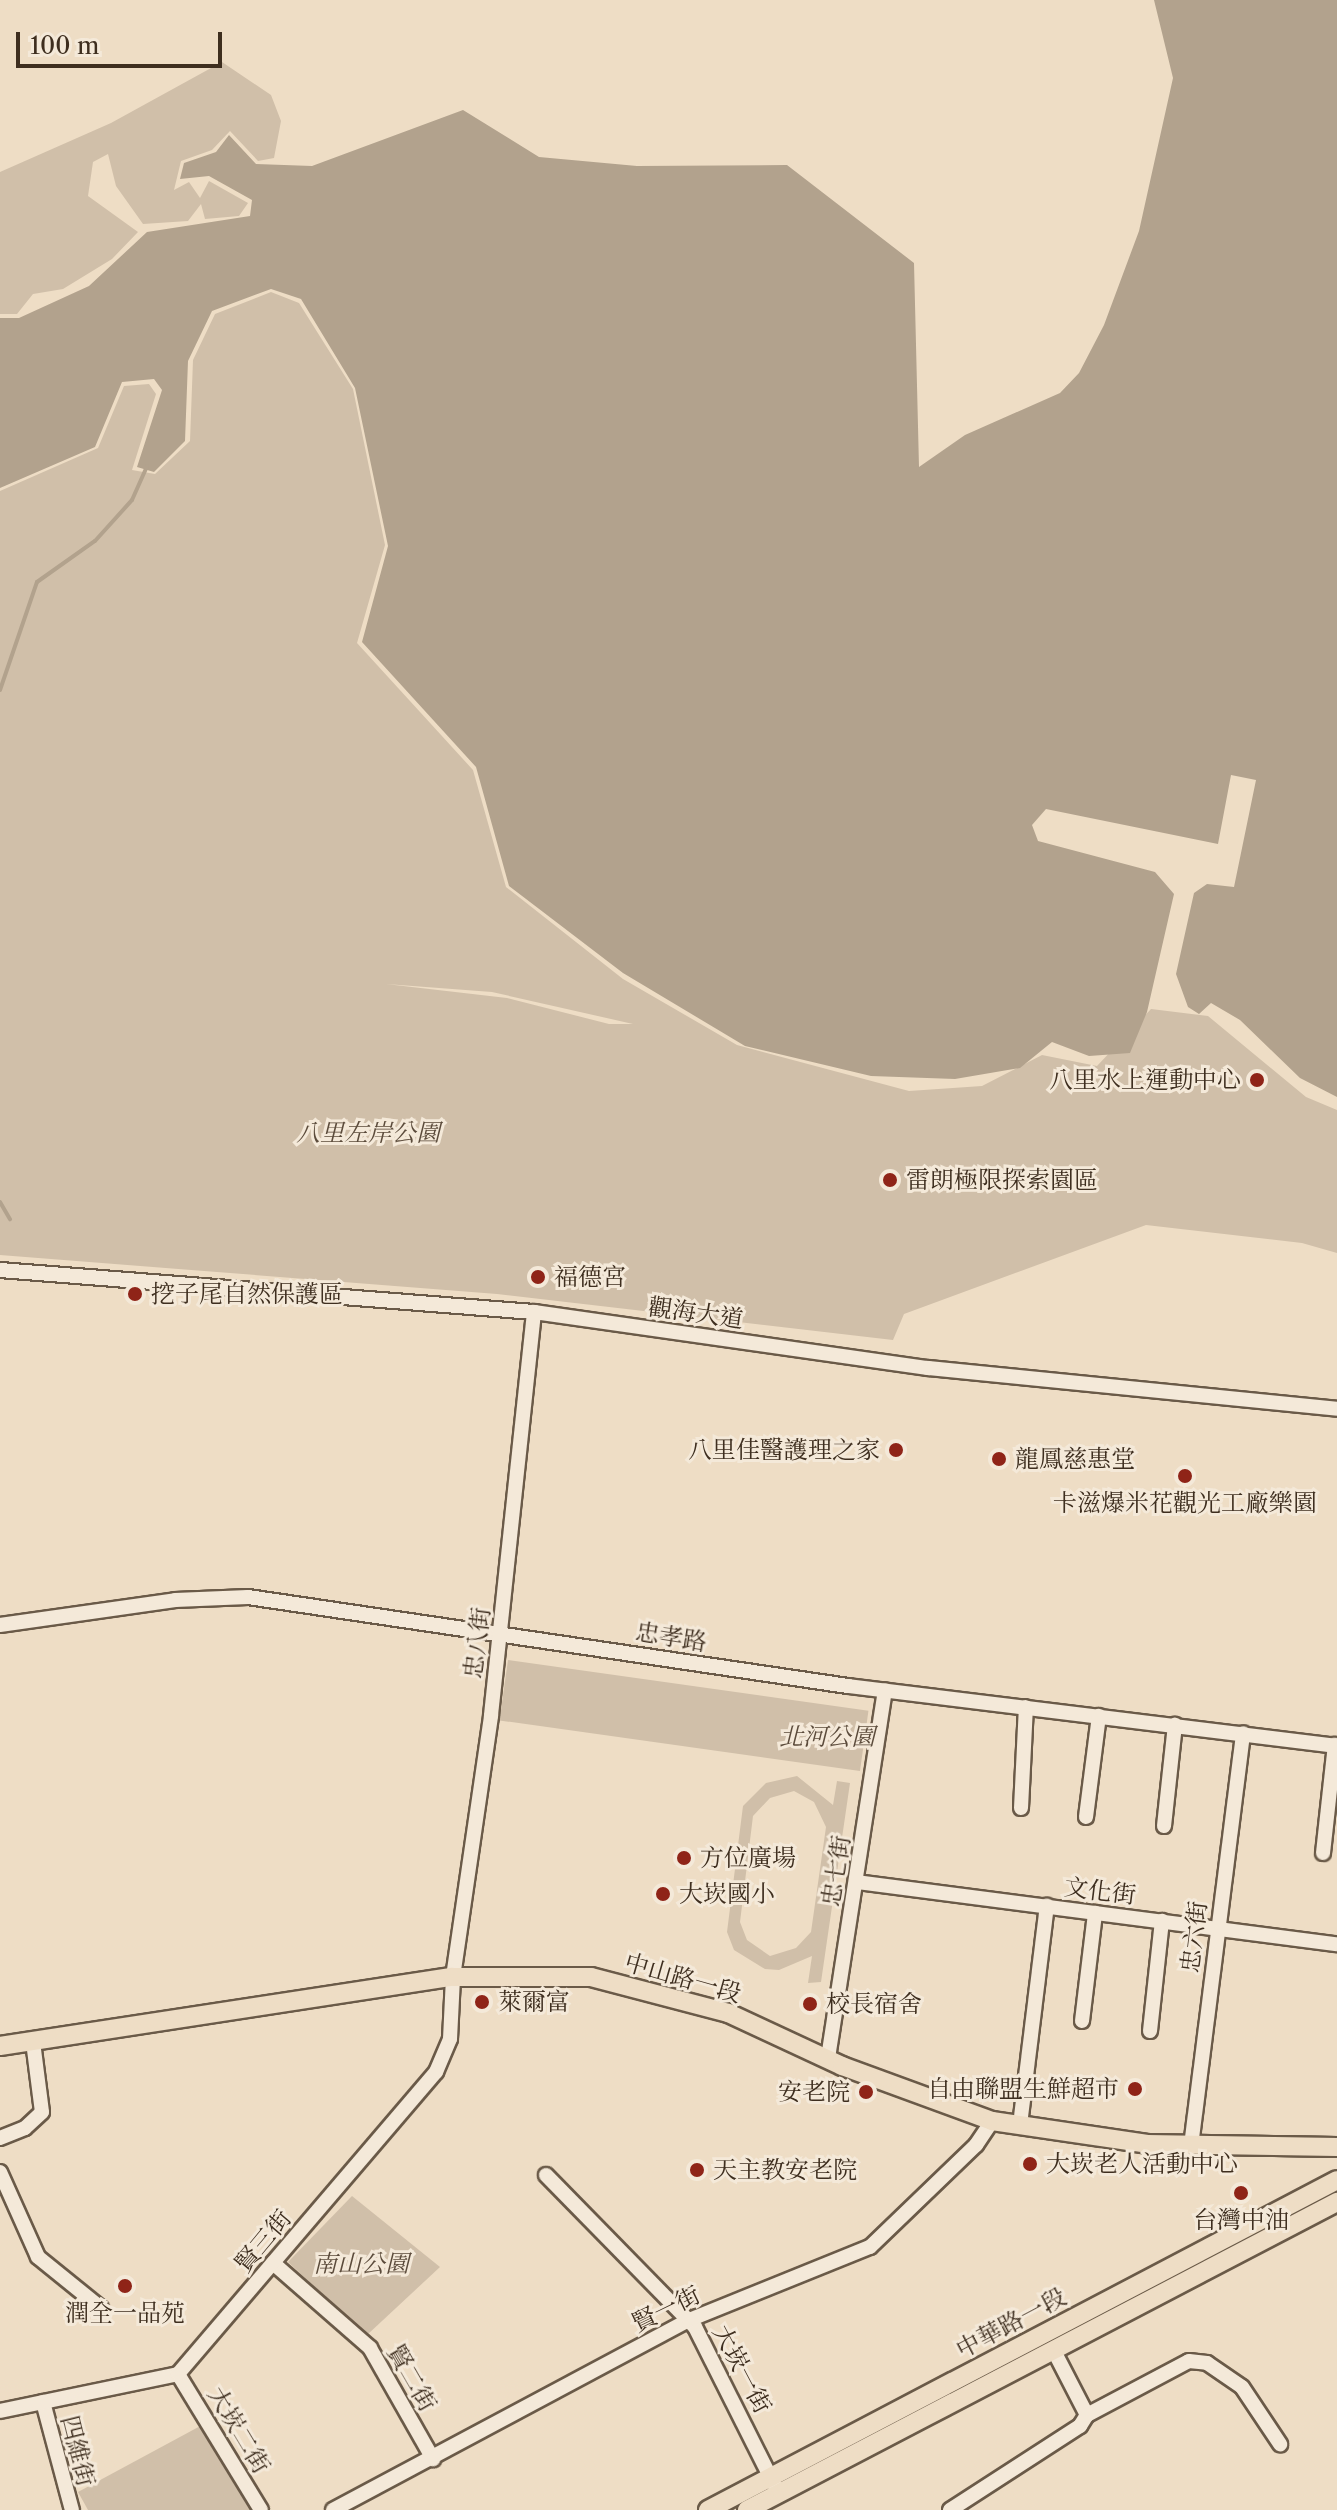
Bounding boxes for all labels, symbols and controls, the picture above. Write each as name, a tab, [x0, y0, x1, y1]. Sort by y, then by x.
scale bar	[20, 16, 226, 66]
text: 100 m	[30, 31, 99, 60]
place label: 八里水上運動中心	[1049, 1066, 1241, 1094]
marker: 八里水上運動中心	[1248, 1071, 1266, 1089]
park label: 八里左岸公園	[296, 1119, 440, 1147]
place label: 雷朗極限探索園區	[906, 1166, 1098, 1194]
marker: 雷朗極限探索園區	[881, 1171, 899, 1189]
place label: 福德宮	[554, 1263, 626, 1291]
marker: 福德宮	[529, 1268, 547, 1286]
place label: 挖子尾自然保護區	[151, 1280, 343, 1308]
marker: 挖子尾自然保護區	[126, 1285, 144, 1303]
street label: 觀海大道	[646, 1292, 746, 1334]
place label: 八里佳醫護理之家	[688, 1436, 880, 1464]
marker: 八里佳醫護理之家	[887, 1441, 905, 1459]
place label: 龍鳳慈惠堂	[1015, 1445, 1135, 1473]
marker: 龍鳳慈惠堂	[990, 1450, 1008, 1468]
marker: 卡滋爆米花觀光工廠樂園	[1176, 1467, 1194, 1485]
place label: 卡滋爆米花觀光工廠樂園	[1053, 1489, 1317, 1517]
street label: 忠八街	[458, 1606, 496, 1680]
street label: 忠孝路	[633, 1617, 709, 1657]
park label: 北河公園	[779, 1723, 875, 1751]
street label: 忠七街	[816, 1833, 856, 1909]
place label: 方位廣場	[700, 1844, 796, 1872]
marker: 方位廣場	[675, 1849, 693, 1867]
street label: 文化街	[1063, 1872, 1137, 1910]
place label: 大崁國小	[679, 1880, 775, 1908]
marker: 大崁國小	[654, 1885, 672, 1903]
street label: 忠六街	[1175, 1900, 1213, 1974]
street label: 中山路一段	[621, 1948, 745, 2008]
place label: 萊爾富	[498, 1988, 570, 2016]
place label: 校長宿舍	[826, 1990, 922, 2018]
marker: 萊爾富	[473, 1993, 491, 2011]
marker: 校長宿舍	[801, 1995, 819, 2013]
place label: 自由聯盟生鮮超市	[927, 2075, 1119, 2103]
place label: 安老院	[778, 2078, 850, 2106]
marker: 自由聯盟生鮮超市	[1126, 2080, 1144, 2098]
marker: 安老院	[857, 2083, 875, 2101]
place label: 大崁老人活動中心	[1046, 2150, 1238, 2178]
marker: 大崁老人活動中心	[1021, 2155, 1039, 2173]
place label: 天主教安老院	[713, 2156, 857, 2184]
marker: 天主教安老院	[688, 2161, 706, 2179]
marker: 台灣中油	[1232, 2184, 1250, 2202]
street label: 賢三街	[229, 2204, 297, 2278]
place label: 台灣中油	[1193, 2206, 1289, 2234]
park label: 南山公園	[313, 2250, 409, 2278]
marker: 潤全一品苑	[116, 2277, 134, 2295]
street label: 賢一街	[627, 2280, 705, 2338]
street label: 中華路一段	[951, 2282, 1071, 2364]
place label: 潤全一品苑	[65, 2299, 185, 2327]
street label: 大崁一街	[707, 2320, 777, 2418]
street label: 賢二街	[382, 2340, 442, 2416]
street label: 大崁二街	[202, 2381, 276, 2479]
street label: 四維街	[55, 2413, 101, 2489]

